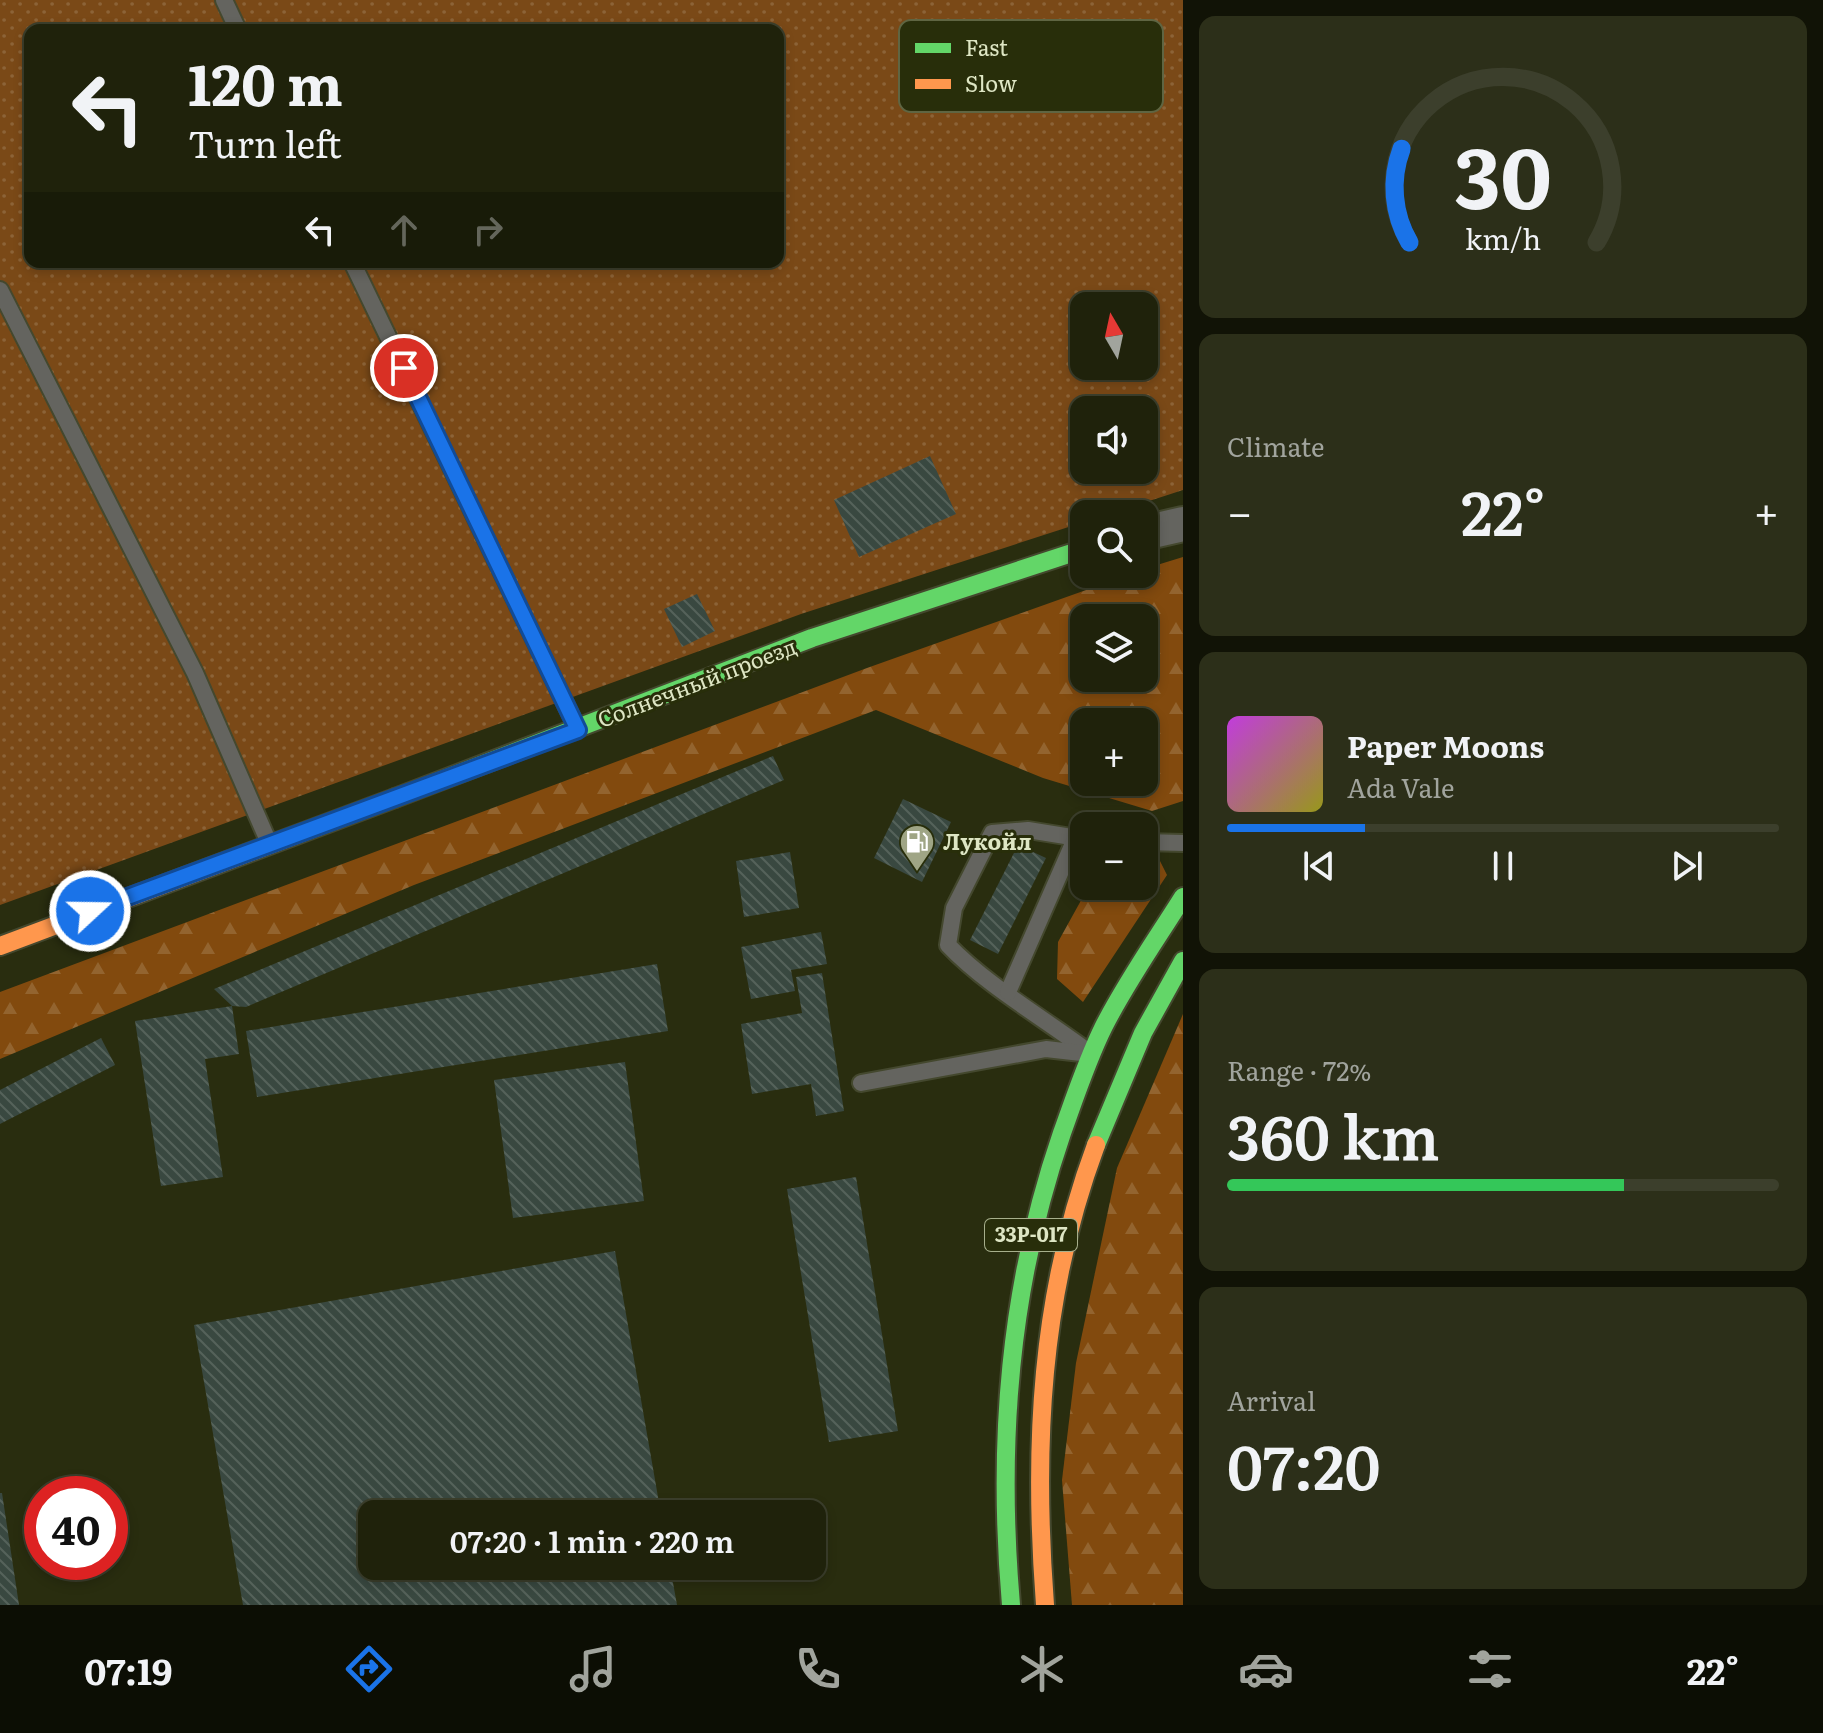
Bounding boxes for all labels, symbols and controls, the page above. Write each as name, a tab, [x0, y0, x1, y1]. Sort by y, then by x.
legend	[899, 20, 1163, 112]
text: Fast	[965, 30, 1008, 63]
text: 120 m	[188, 40, 343, 123]
icon: left	[56, 56, 160, 160]
text: Slow	[965, 66, 1017, 99]
text: 30	[1454, 110, 1552, 234]
text: Turn left	[188, 116, 342, 169]
icon: left	[298, 208, 342, 252]
icon: ahead	[382, 208, 426, 252]
icon: right	[466, 208, 510, 252]
text: km/h	[1465, 216, 1541, 259]
north arrow	[1070, 292, 1158, 380]
map controls	[1070, 292, 1158, 900]
pin	[370, 334, 438, 402]
icon: arrive	[382, 346, 426, 390]
button: sound	[1070, 396, 1158, 484]
text: Climate	[1227, 426, 1325, 465]
text: 22°	[1461, 465, 1545, 554]
text: −	[1227, 477, 1253, 543]
text: +	[1753, 477, 1779, 543]
button: search	[1070, 500, 1158, 588]
button: layers	[1070, 604, 1158, 692]
street label: Солнечный проезд	[592, 628, 801, 735]
button: +	[1070, 708, 1158, 796]
text: Paper Moons	[1347, 723, 1544, 767]
text: Ada Vale	[1347, 767, 1454, 806]
button: −	[1070, 812, 1158, 900]
fuel station icon: Лукойл	[898, 823, 936, 873]
place label: Лукойл	[943, 824, 1031, 857]
icon: previous	[1297, 844, 1341, 888]
icon: pause	[1481, 844, 1525, 888]
icon: next	[1665, 844, 1709, 888]
position arrow	[48, 869, 132, 953]
text: Range · 72%	[1227, 1050, 1371, 1089]
text: 360 km	[1227, 1089, 1440, 1178]
road number: 33Р-017	[985, 1219, 1077, 1251]
text: Arrival	[1227, 1380, 1316, 1419]
text: 07:20	[1227, 1419, 1380, 1508]
speed limit sign: 40	[24, 1476, 128, 1580]
text: 07:20 · 1 min · 220 m	[450, 1518, 734, 1562]
icon: directions	[341, 1641, 397, 1697]
icon: music	[565, 1641, 621, 1697]
icon: phone	[790, 1641, 846, 1697]
icon: climate	[1014, 1641, 1070, 1697]
icon: car	[1238, 1641, 1294, 1697]
icon: filters	[1462, 1641, 1518, 1697]
text: 07:19	[84, 1643, 173, 1696]
text: 22°	[1687, 1643, 1739, 1696]

